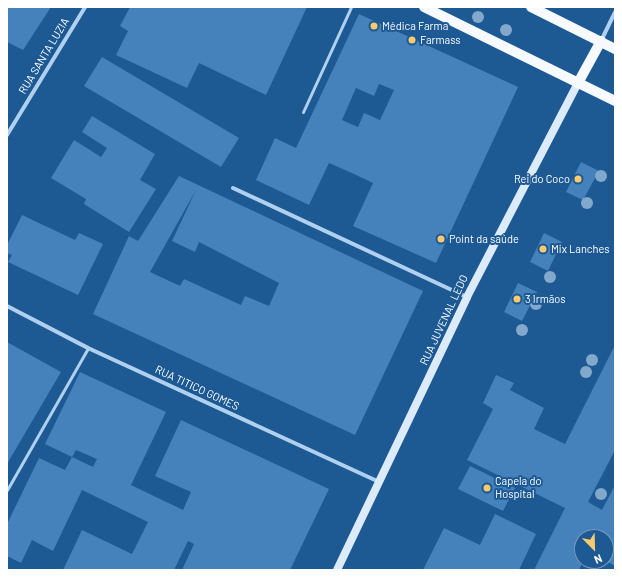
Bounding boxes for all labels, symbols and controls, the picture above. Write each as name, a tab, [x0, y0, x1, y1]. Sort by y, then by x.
street label: RUA SANTA LUZIA	[16, 15, 72, 97]
place label: Médica Farma	[382, 19, 448, 33]
marker: Médica Farma	[369, 21, 379, 31]
place label: Farmass	[420, 33, 461, 47]
marker: Farmass	[407, 35, 417, 45]
place label: Rei do Coco	[514, 172, 570, 186]
marker: Rei do Coco	[573, 174, 583, 184]
place label: Point da saúde	[449, 232, 519, 246]
marker: Point da saúde	[436, 234, 446, 244]
place label: Mix Lanches	[551, 242, 609, 256]
marker: Mix Lanches	[538, 244, 548, 254]
street label: RUA JUVENAL LEDO	[417, 273, 471, 367]
place label: 3 Irmãos	[525, 292, 566, 306]
marker: 3 Irmãos	[512, 294, 522, 304]
street label: RUA TITICO GOMES	[153, 363, 241, 413]
place label: Capela do Hospital	[495, 475, 541, 501]
marker: Capela do Hospital	[482, 483, 492, 493]
north arrow	[574, 529, 614, 569]
text: N	[593, 552, 604, 567]

